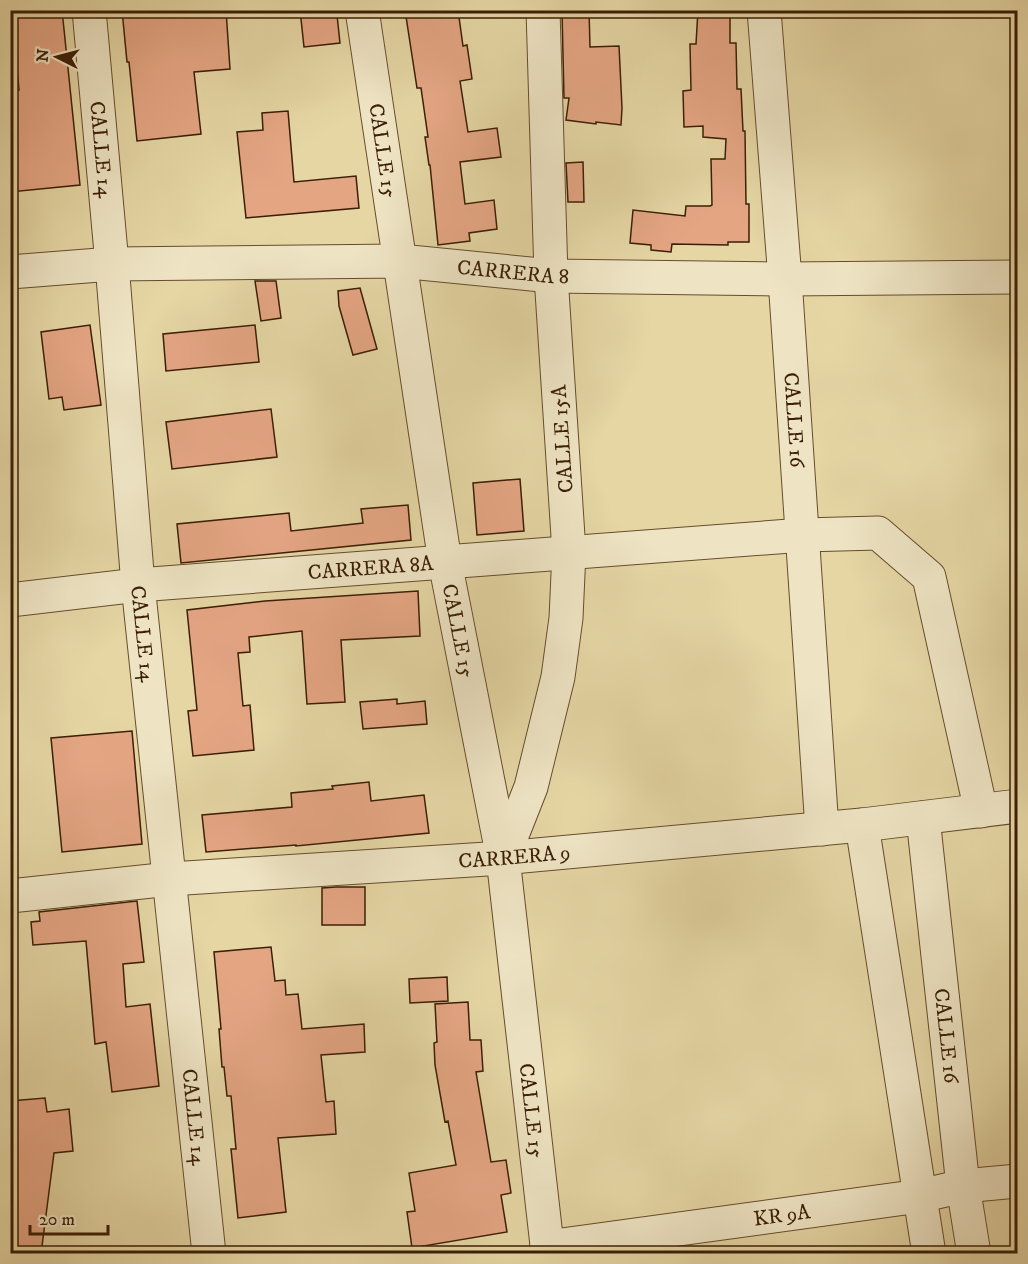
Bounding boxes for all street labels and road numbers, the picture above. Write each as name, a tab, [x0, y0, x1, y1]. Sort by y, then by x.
street label: CALLE 14	[83, 100, 118, 200]
street label: CALLE 15	[362, 102, 402, 199]
street label: CARRERA 8	[456, 255, 569, 290]
street label: CALLE 16	[777, 371, 810, 470]
street label: CALLE 15A	[546, 383, 580, 494]
street label: CARRERA 8A	[307, 551, 435, 586]
street label: CALLE 15	[436, 582, 479, 680]
street label: CALLE 14	[124, 584, 160, 684]
street label: CARRERA 9	[458, 840, 572, 875]
street label: CALLE 16	[928, 987, 964, 1086]
street label: CALLE 15	[512, 1062, 549, 1159]
street label: CALLE 14	[175, 1068, 212, 1167]
street label: KR 9A	[752, 1199, 813, 1233]

